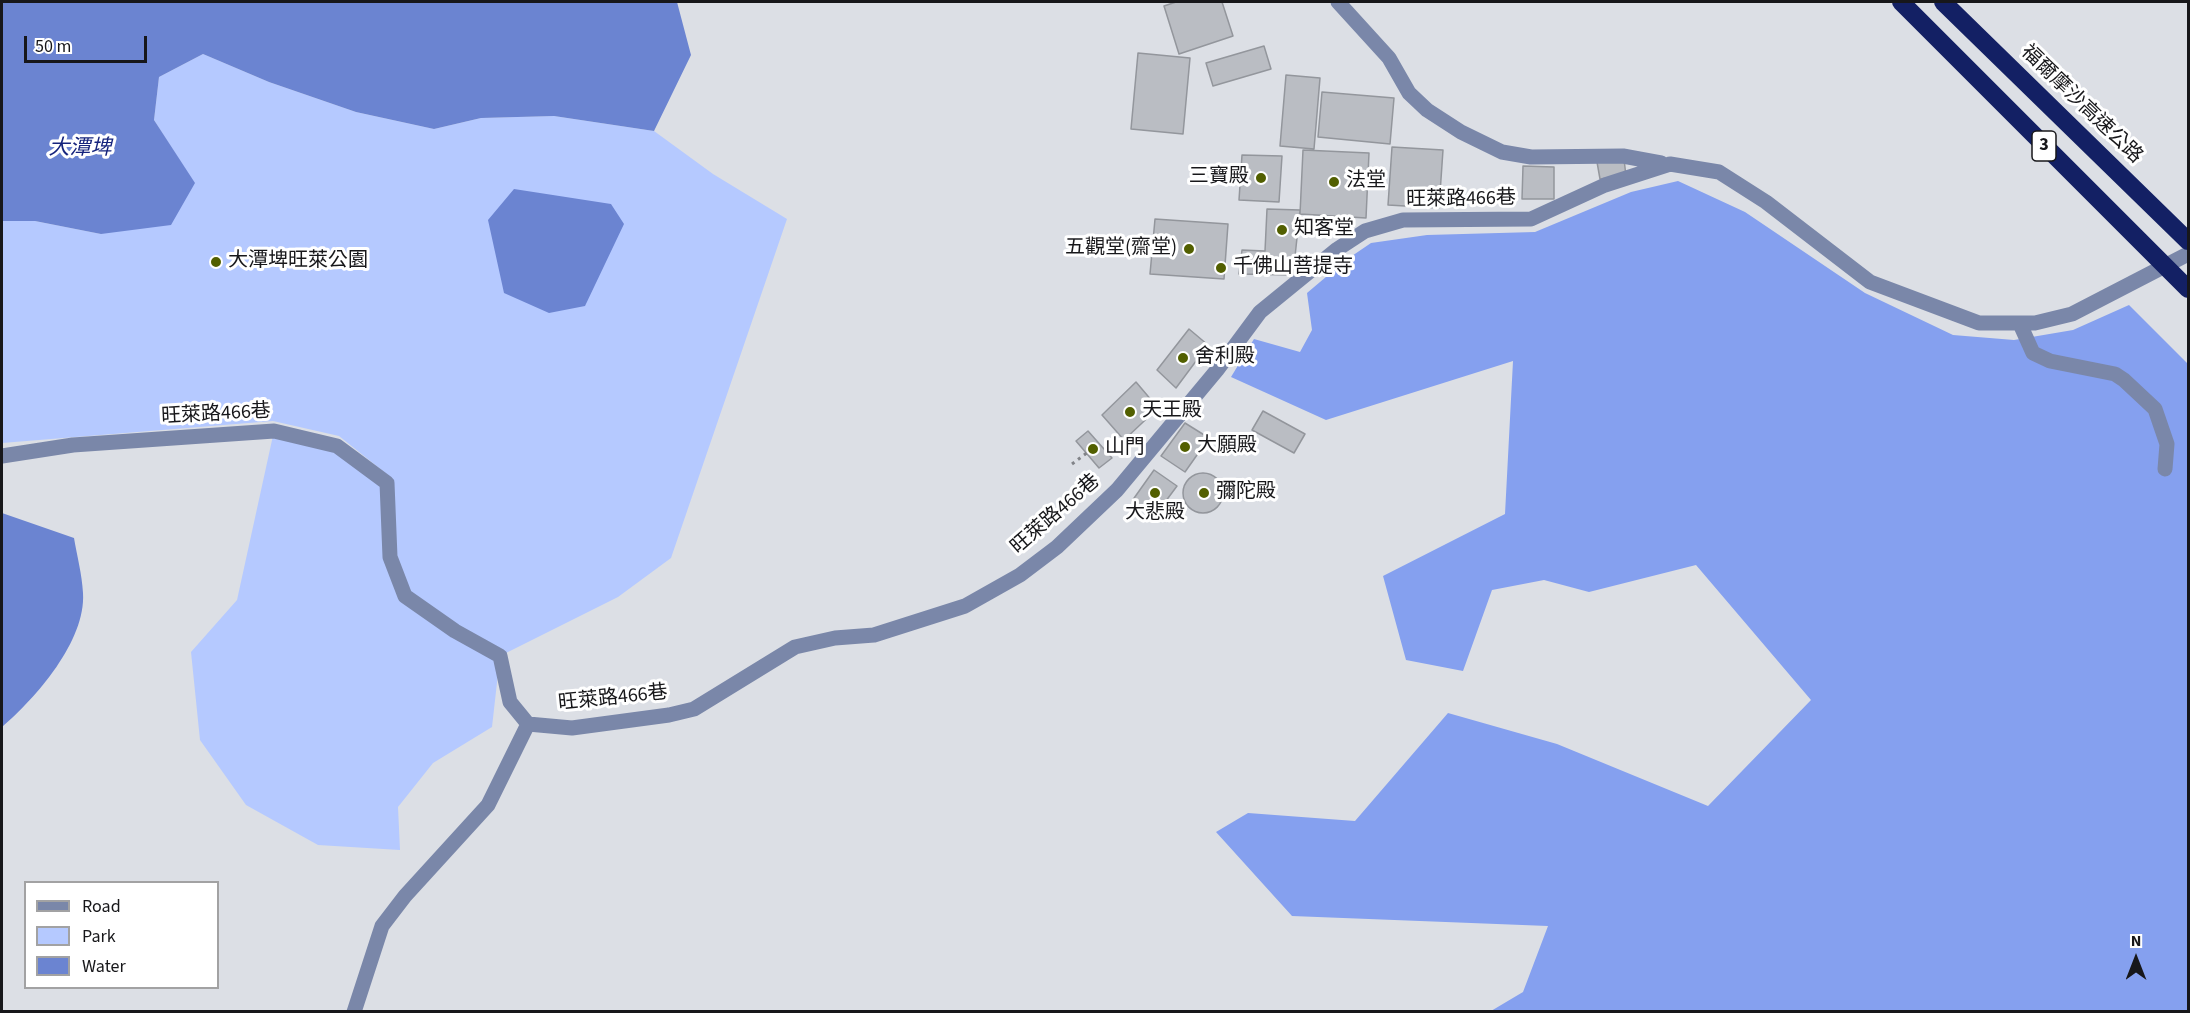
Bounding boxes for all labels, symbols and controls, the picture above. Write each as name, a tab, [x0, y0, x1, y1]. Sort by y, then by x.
scale bar	[27, 24, 150, 62]
text: 50 m	[35, 34, 71, 59]
street label: 福爾摩沙高速公路	[2015, 41, 2147, 169]
road number: 3	[2032, 131, 2056, 161]
water label: 大潭埤	[49, 136, 111, 162]
place label: 三寶殿	[1189, 166, 1249, 190]
place label: 法堂	[1346, 170, 1386, 194]
marker: 三寶殿	[1254, 171, 1268, 185]
marker: 法堂	[1327, 175, 1341, 189]
street label: 旺萊路466巷	[1406, 187, 1516, 213]
place label: 知客堂	[1294, 218, 1354, 242]
marker: 知客堂	[1275, 223, 1289, 237]
place label: 五觀堂(齋堂)	[1065, 237, 1177, 261]
marker: 五觀堂(齋堂)	[1182, 242, 1196, 256]
place label: 大潭埤旺萊公園	[228, 250, 368, 274]
marker: 大潭埤旺萊公園	[209, 255, 223, 269]
place label: 千佛山菩提寺	[1233, 256, 1353, 280]
marker: 千佛山菩提寺	[1214, 261, 1228, 275]
place label: 舍利殿	[1195, 346, 1255, 370]
marker: 舍利殿	[1176, 351, 1190, 365]
street label: 旺萊路466巷	[161, 400, 271, 430]
place label: 天王殿	[1142, 400, 1202, 424]
marker: 天王殿	[1123, 405, 1137, 419]
place label: 大願殿	[1197, 435, 1257, 459]
place label: 山門	[1105, 437, 1145, 461]
marker: 大願殿	[1178, 440, 1192, 454]
marker: 山門	[1086, 442, 1100, 456]
street label: 旺萊路466巷	[1007, 470, 1105, 560]
place label: 彌陀殿	[1216, 481, 1276, 505]
marker: 大悲殿	[1148, 486, 1162, 500]
marker: 彌陀殿	[1197, 486, 1211, 500]
place label: 大悲殿	[1125, 502, 1185, 526]
street label: 旺萊路466巷	[557, 681, 669, 717]
legend	[24, 881, 219, 989]
text: Road	[82, 894, 121, 919]
text: Park	[82, 924, 116, 949]
north arrow	[2106, 929, 2166, 989]
text: N	[2131, 930, 2141, 952]
text: Water	[82, 954, 126, 979]

